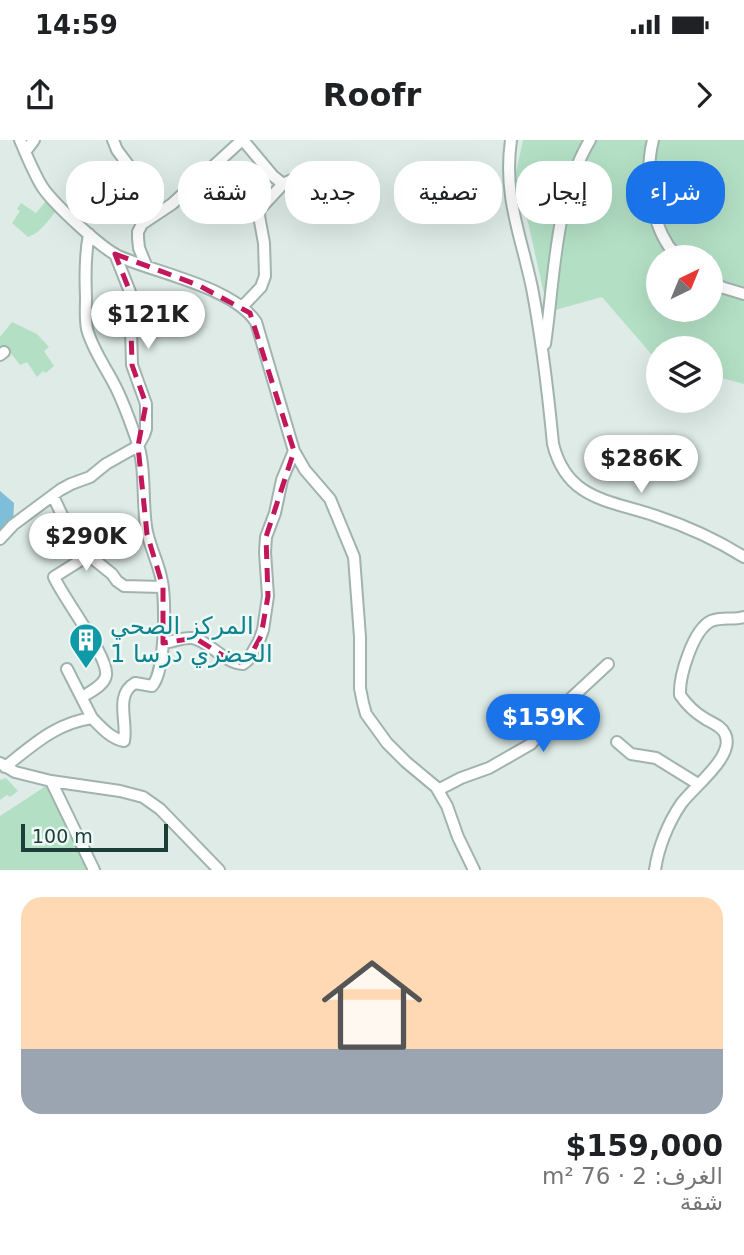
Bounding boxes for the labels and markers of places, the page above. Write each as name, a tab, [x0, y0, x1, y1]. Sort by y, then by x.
pin: $121K	[99, 292, 197, 351]
pin: $286K	[592, 436, 690, 495]
pin: $290K	[37, 514, 135, 573]
place label: المركز الصحي الحضري درسا 1	[110, 612, 273, 668]
building icon: المركز الصحي الحضري درسا 1	[67, 621, 105, 670]
pin: $159K	[494, 694, 592, 754]

